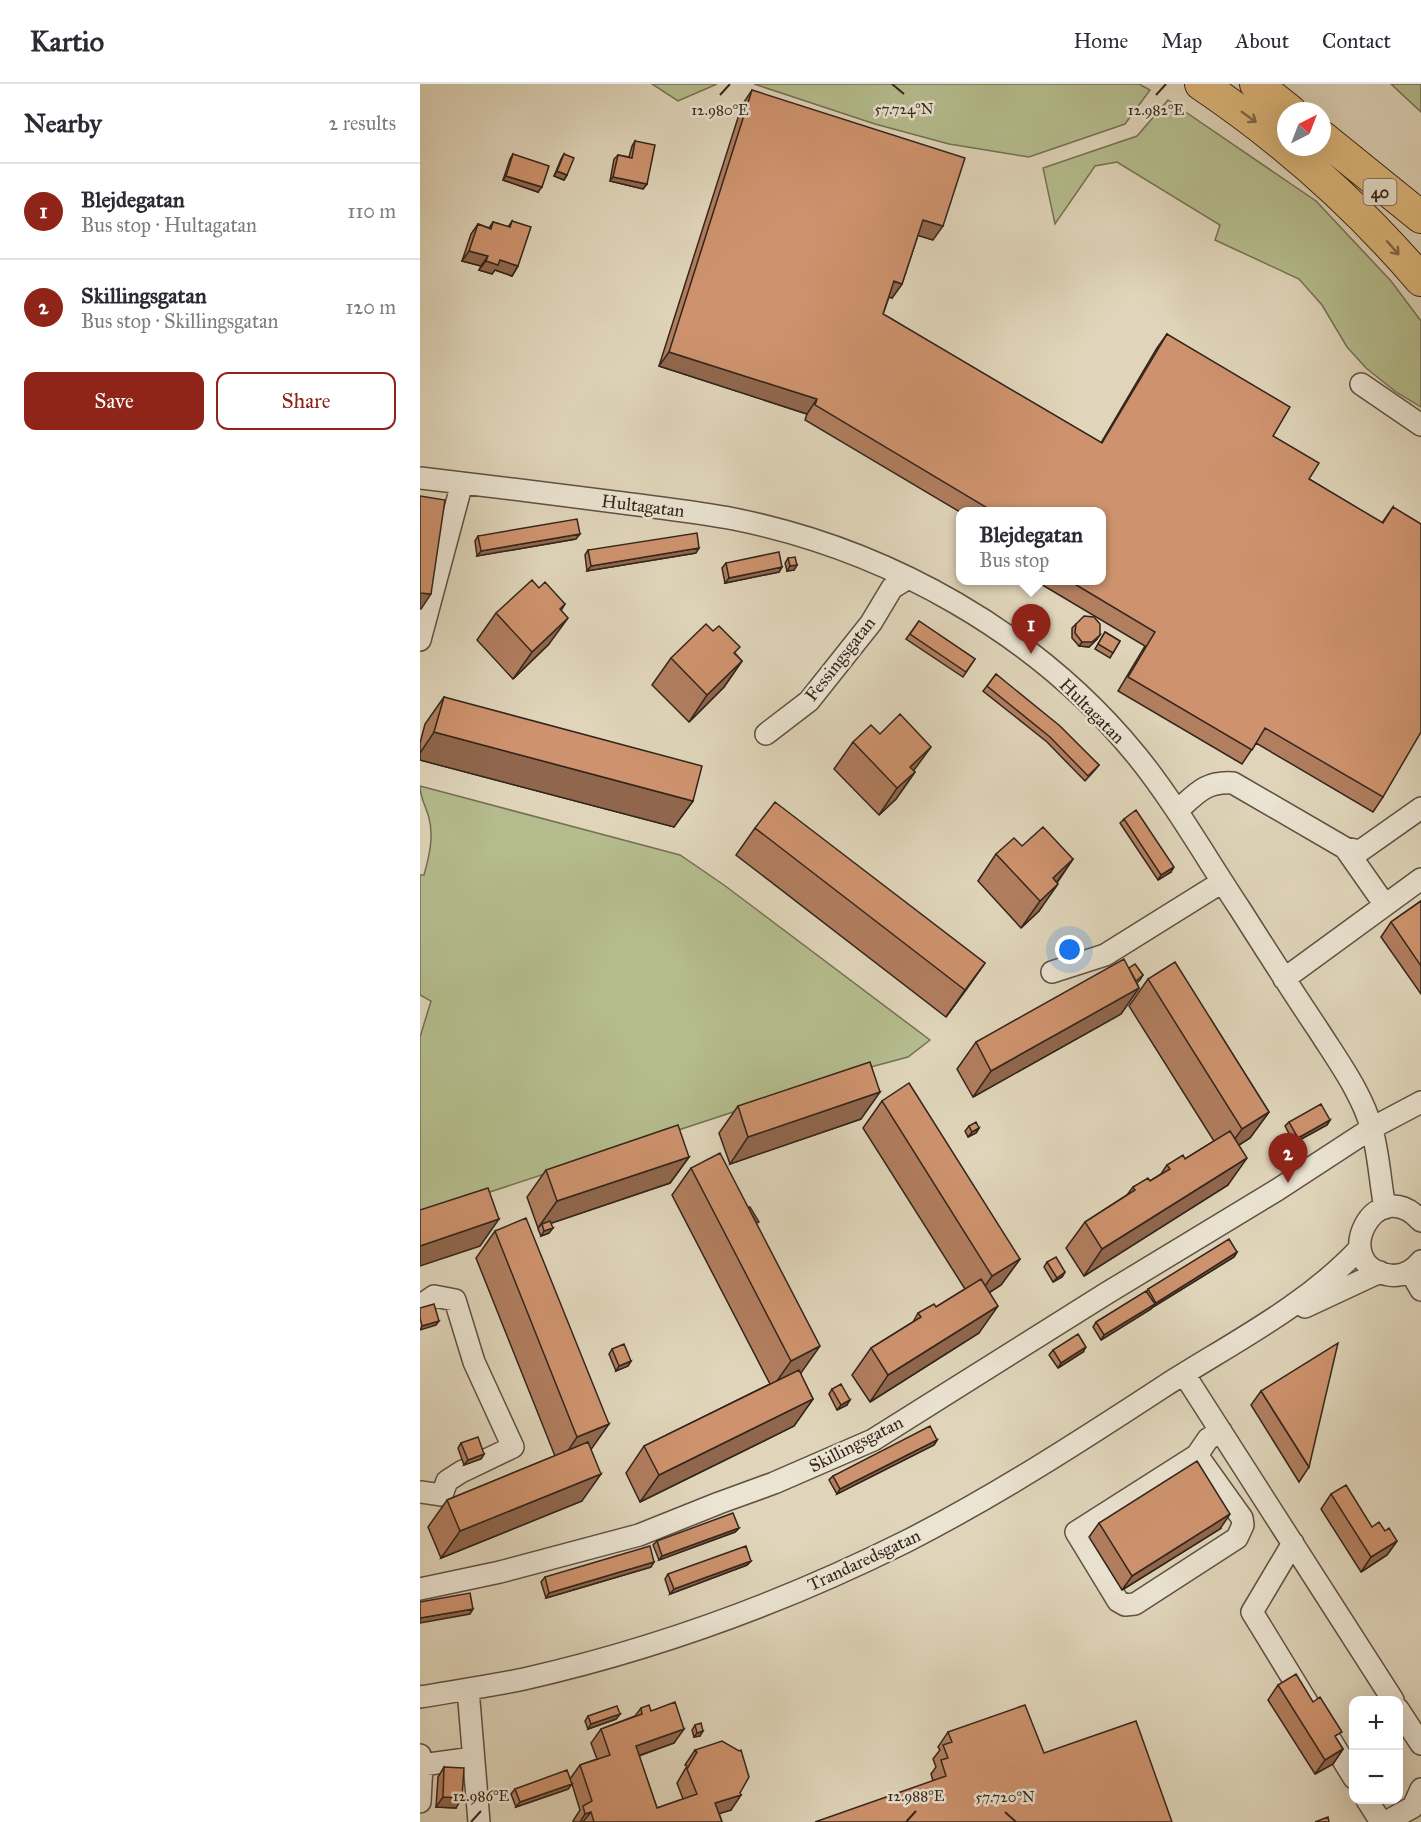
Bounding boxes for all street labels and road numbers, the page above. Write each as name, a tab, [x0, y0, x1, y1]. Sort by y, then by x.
road number: 40	[1364, 179, 1396, 205]
street label: Hultagatan	[600, 490, 686, 523]
street label: Fessingsgatan	[800, 612, 881, 706]
street label: Hultagatan	[1054, 674, 1129, 749]
street label: Skillingsgatan	[805, 1411, 907, 1478]
street label: Trandaredsgatan	[804, 1524, 925, 1597]

